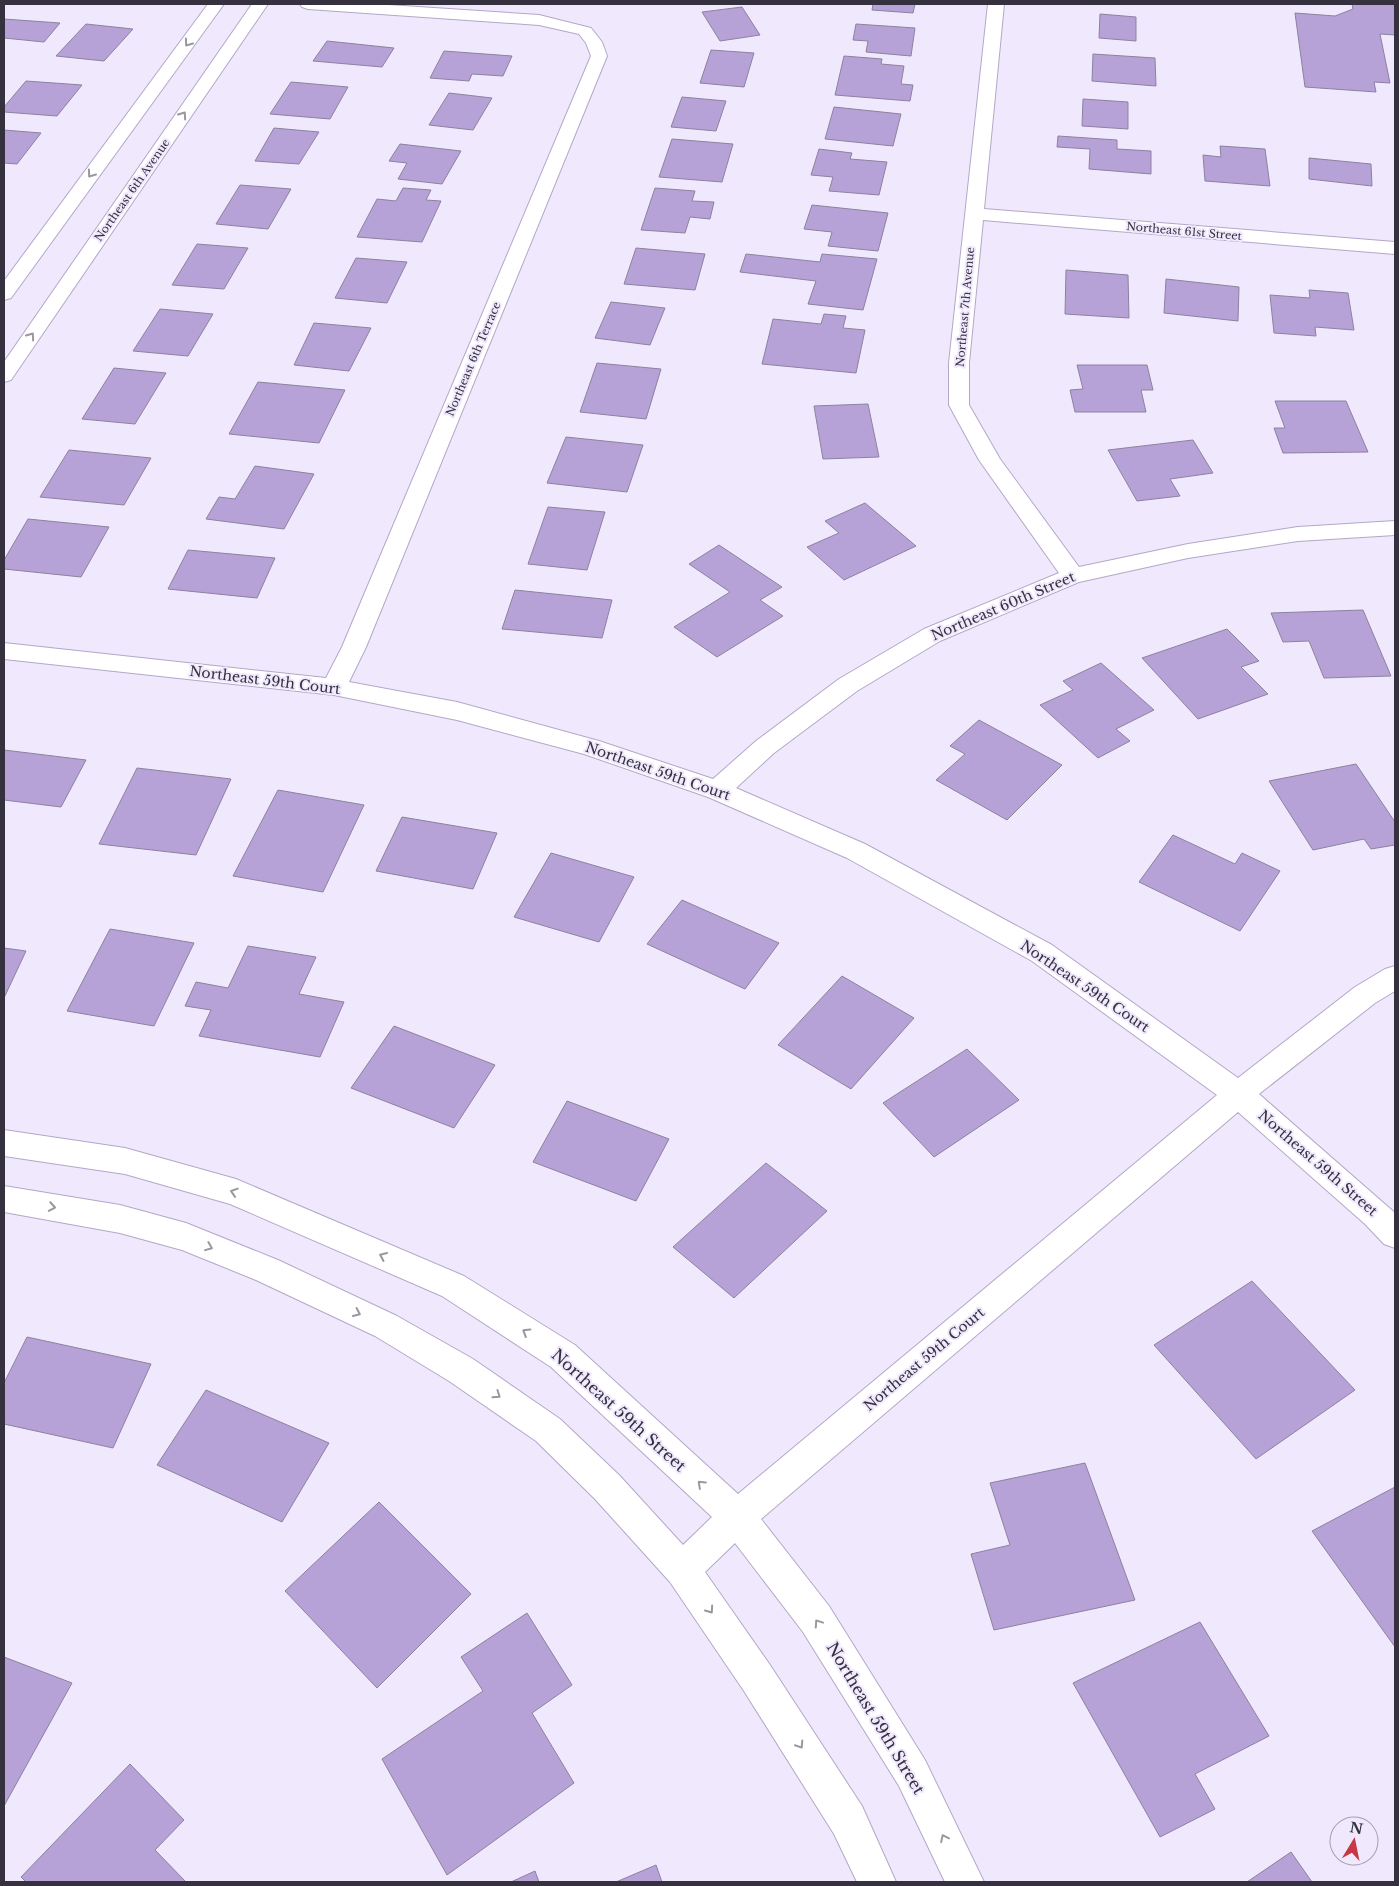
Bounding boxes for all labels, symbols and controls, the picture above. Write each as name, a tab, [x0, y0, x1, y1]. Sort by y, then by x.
one-way arrow	[185, 37, 193, 46]
one-way arrow	[177, 112, 186, 121]
street label: Northeast 6th Avenue	[91, 136, 173, 244]
one-way arrow	[89, 168, 97, 177]
street label: Northeast 61st Street	[1126, 219, 1243, 243]
street label: Northeast 7th Avenue	[953, 246, 977, 368]
street label: Northeast 6th Terrace	[443, 300, 503, 418]
one-way arrow	[25, 332, 34, 342]
street label: Northeast 60th Street	[928, 567, 1078, 644]
street label: Northeast 59th Court	[188, 662, 342, 698]
street label: Northeast 59th Court	[583, 738, 733, 804]
street label: Northeast 59th Court	[1017, 936, 1154, 1036]
street label: Northeast 59th Street	[1255, 1106, 1382, 1220]
one-way arrow	[230, 1188, 238, 1198]
one-way arrow	[47, 1201, 56, 1211]
one-way arrow	[204, 1241, 213, 1251]
one-way arrow	[379, 1251, 388, 1262]
street label: Northeast 59th Court	[860, 1303, 989, 1415]
one-way arrow	[352, 1307, 361, 1317]
one-way arrow	[522, 1329, 531, 1339]
street label: Northeast 59th Street	[548, 1344, 690, 1476]
one-way arrow	[492, 1389, 501, 1398]
one-way arrow	[698, 1481, 707, 1490]
one-way arrow	[704, 1604, 713, 1613]
one-way arrow	[815, 1619, 824, 1629]
street label: Northeast 59th Street	[823, 1638, 929, 1798]
one-way arrow	[794, 1739, 803, 1749]
north arrow	[1329, 1816, 1379, 1866]
text: N	[1348, 1818, 1364, 1838]
one-way arrow	[940, 1835, 950, 1844]

